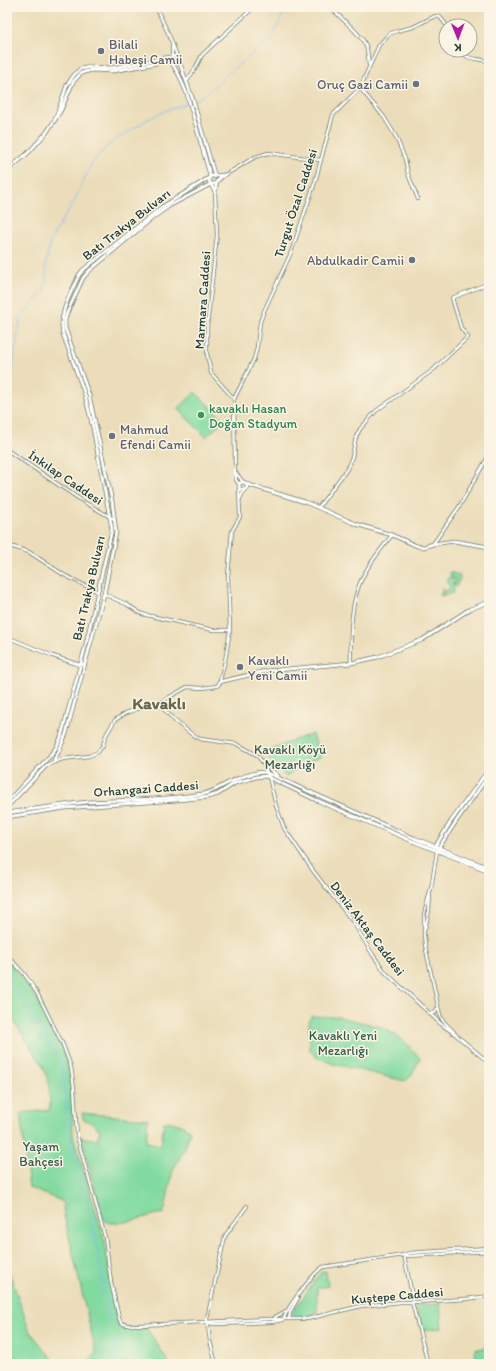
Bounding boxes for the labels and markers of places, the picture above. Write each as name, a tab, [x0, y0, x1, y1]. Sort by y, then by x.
place label: Bilali Habeşi Camii	[109, 37, 182, 67]
marker: Bilali Habeşi Camii	[96, 46, 106, 56]
place label: Oruç Gazi Camii	[317, 77, 408, 92]
marker: Oruç Gazi Camii	[411, 79, 421, 89]
place label: Abdulkadir Camii	[307, 253, 404, 268]
marker: Abdulkadir Camii	[407, 255, 417, 265]
place label: kavaklı Hasan Doğan Stadyum	[209, 401, 298, 431]
marker: kavaklı Hasan Doğan Stadyum	[196, 410, 206, 420]
place label: Mahmud Efendi Camii	[120, 422, 191, 452]
marker: Mahmud Efendi Camii	[107, 431, 117, 441]
place label: Kavaklı Yeni Camii	[248, 653, 307, 683]
marker: Kavaklı Yeni Camii	[235, 662, 245, 672]

